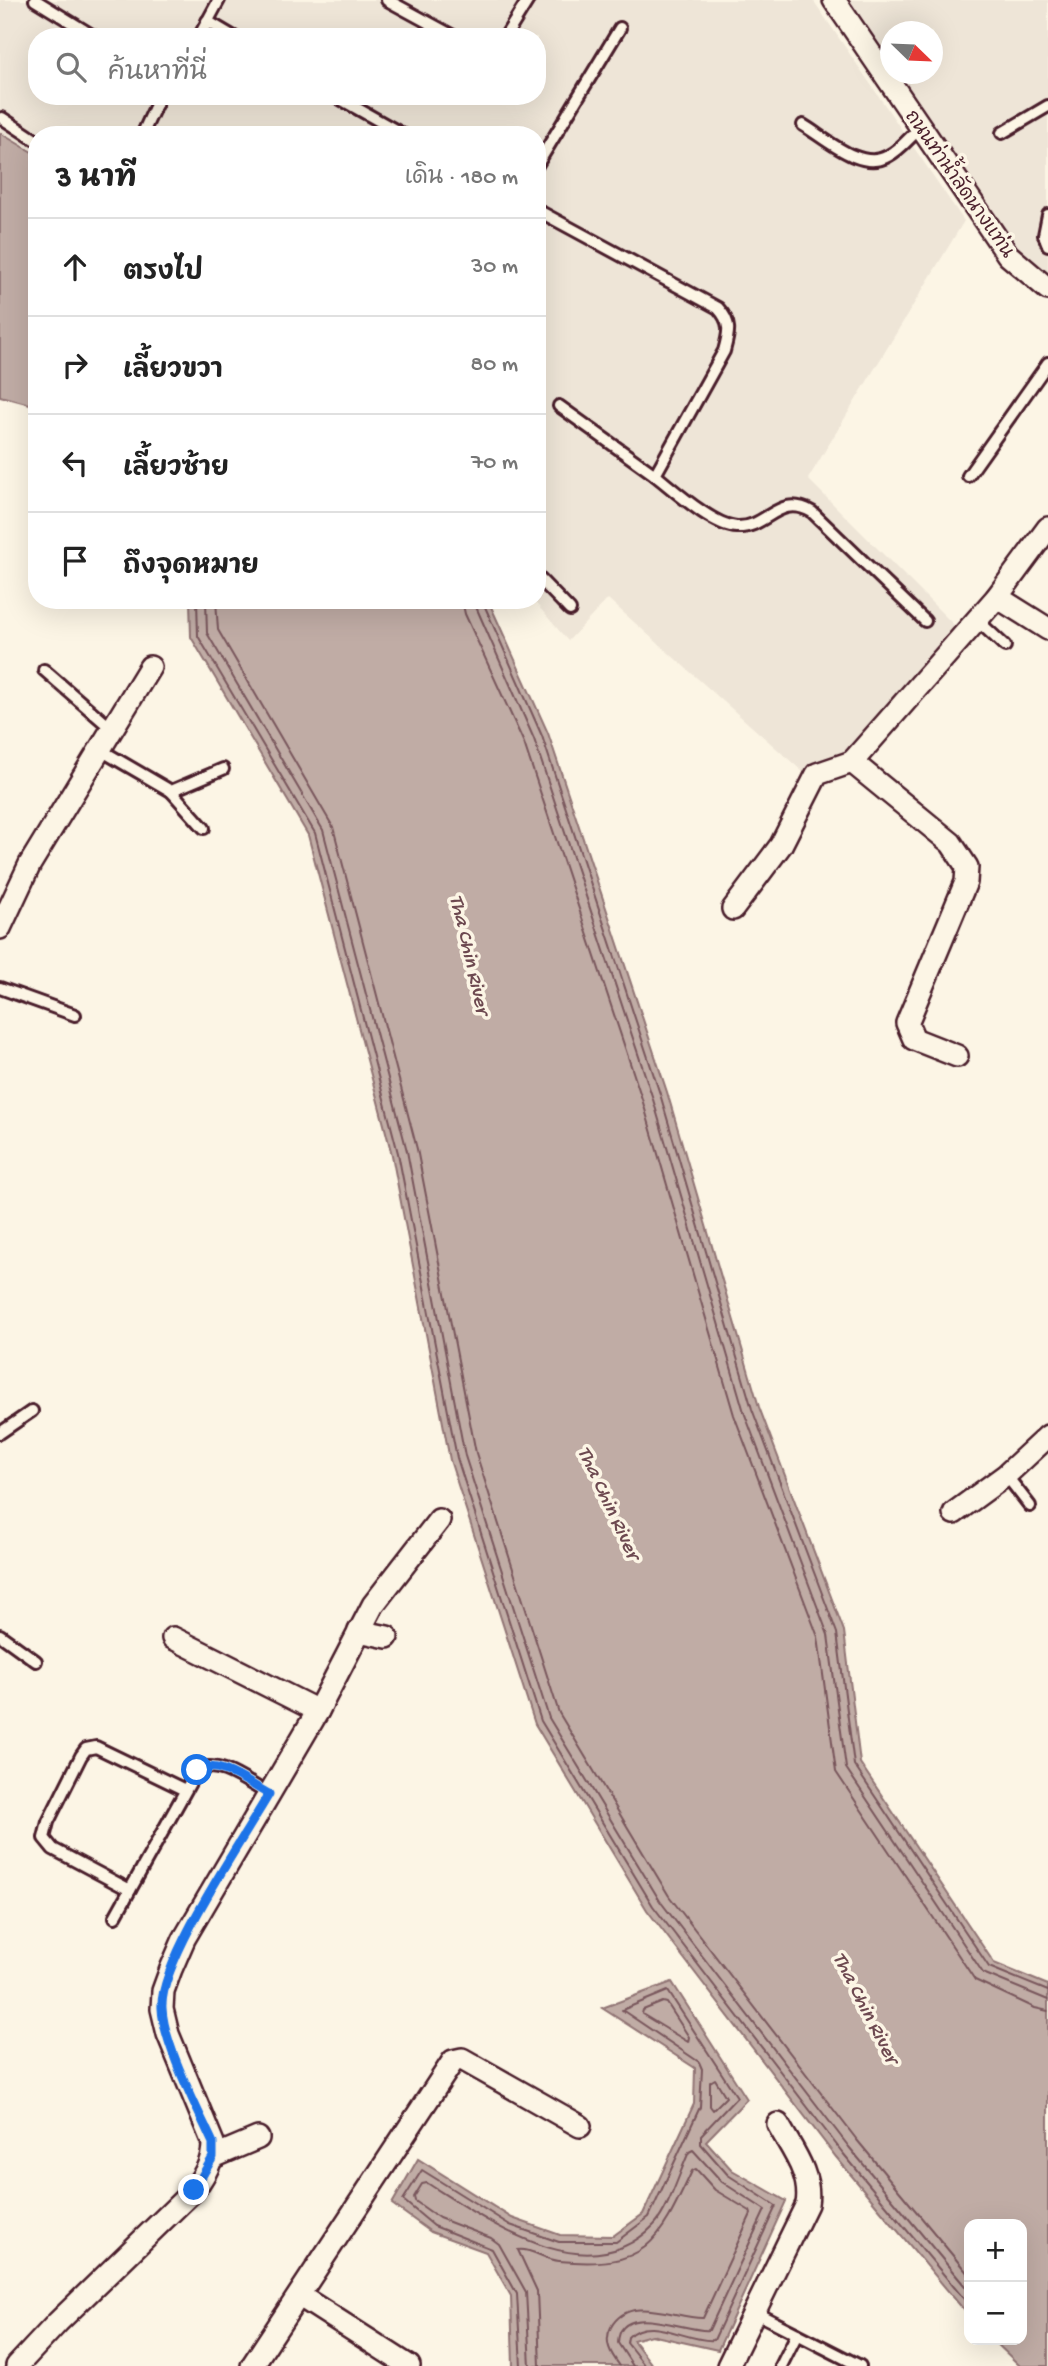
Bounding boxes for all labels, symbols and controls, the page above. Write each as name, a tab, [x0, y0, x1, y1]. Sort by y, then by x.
north arrow	[880, 21, 943, 84]
search box	[28, 28, 546, 105]
icon: search	[52, 48, 90, 86]
text: ค้นหาที่นี่	[108, 59, 207, 90]
street label: ถนนท่าน้ำลัดนางแท่น	[898, 102, 1025, 264]
text: 3 นาที	[56, 163, 137, 198]
text: เดิน · 180 m	[405, 165, 518, 192]
icon: ahead	[56, 248, 94, 286]
text: 30 m	[471, 254, 518, 281]
text: ตรงไป	[123, 259, 203, 290]
icon: right	[56, 346, 94, 384]
text: 80 m	[471, 352, 518, 379]
text: เลี้ยวขวา	[123, 357, 223, 388]
icon: left	[56, 444, 94, 482]
text: 70 m	[471, 450, 518, 477]
text: เลี้ยวซ้าย	[123, 455, 229, 486]
icon: arrive	[56, 542, 94, 580]
text: ถึงจุดหมาย	[123, 553, 259, 584]
water label: Tha Chin River	[442, 893, 494, 1021]
water label: Tha Chin River	[570, 1443, 646, 1568]
route start	[181, 1754, 212, 1785]
water label: Tha Chin River	[825, 1949, 905, 2072]
route end	[178, 2174, 209, 2205]
map controls	[964, 2219, 1027, 2345]
button: +	[964, 2219, 1027, 2282]
button: −	[964, 2282, 1027, 2345]

